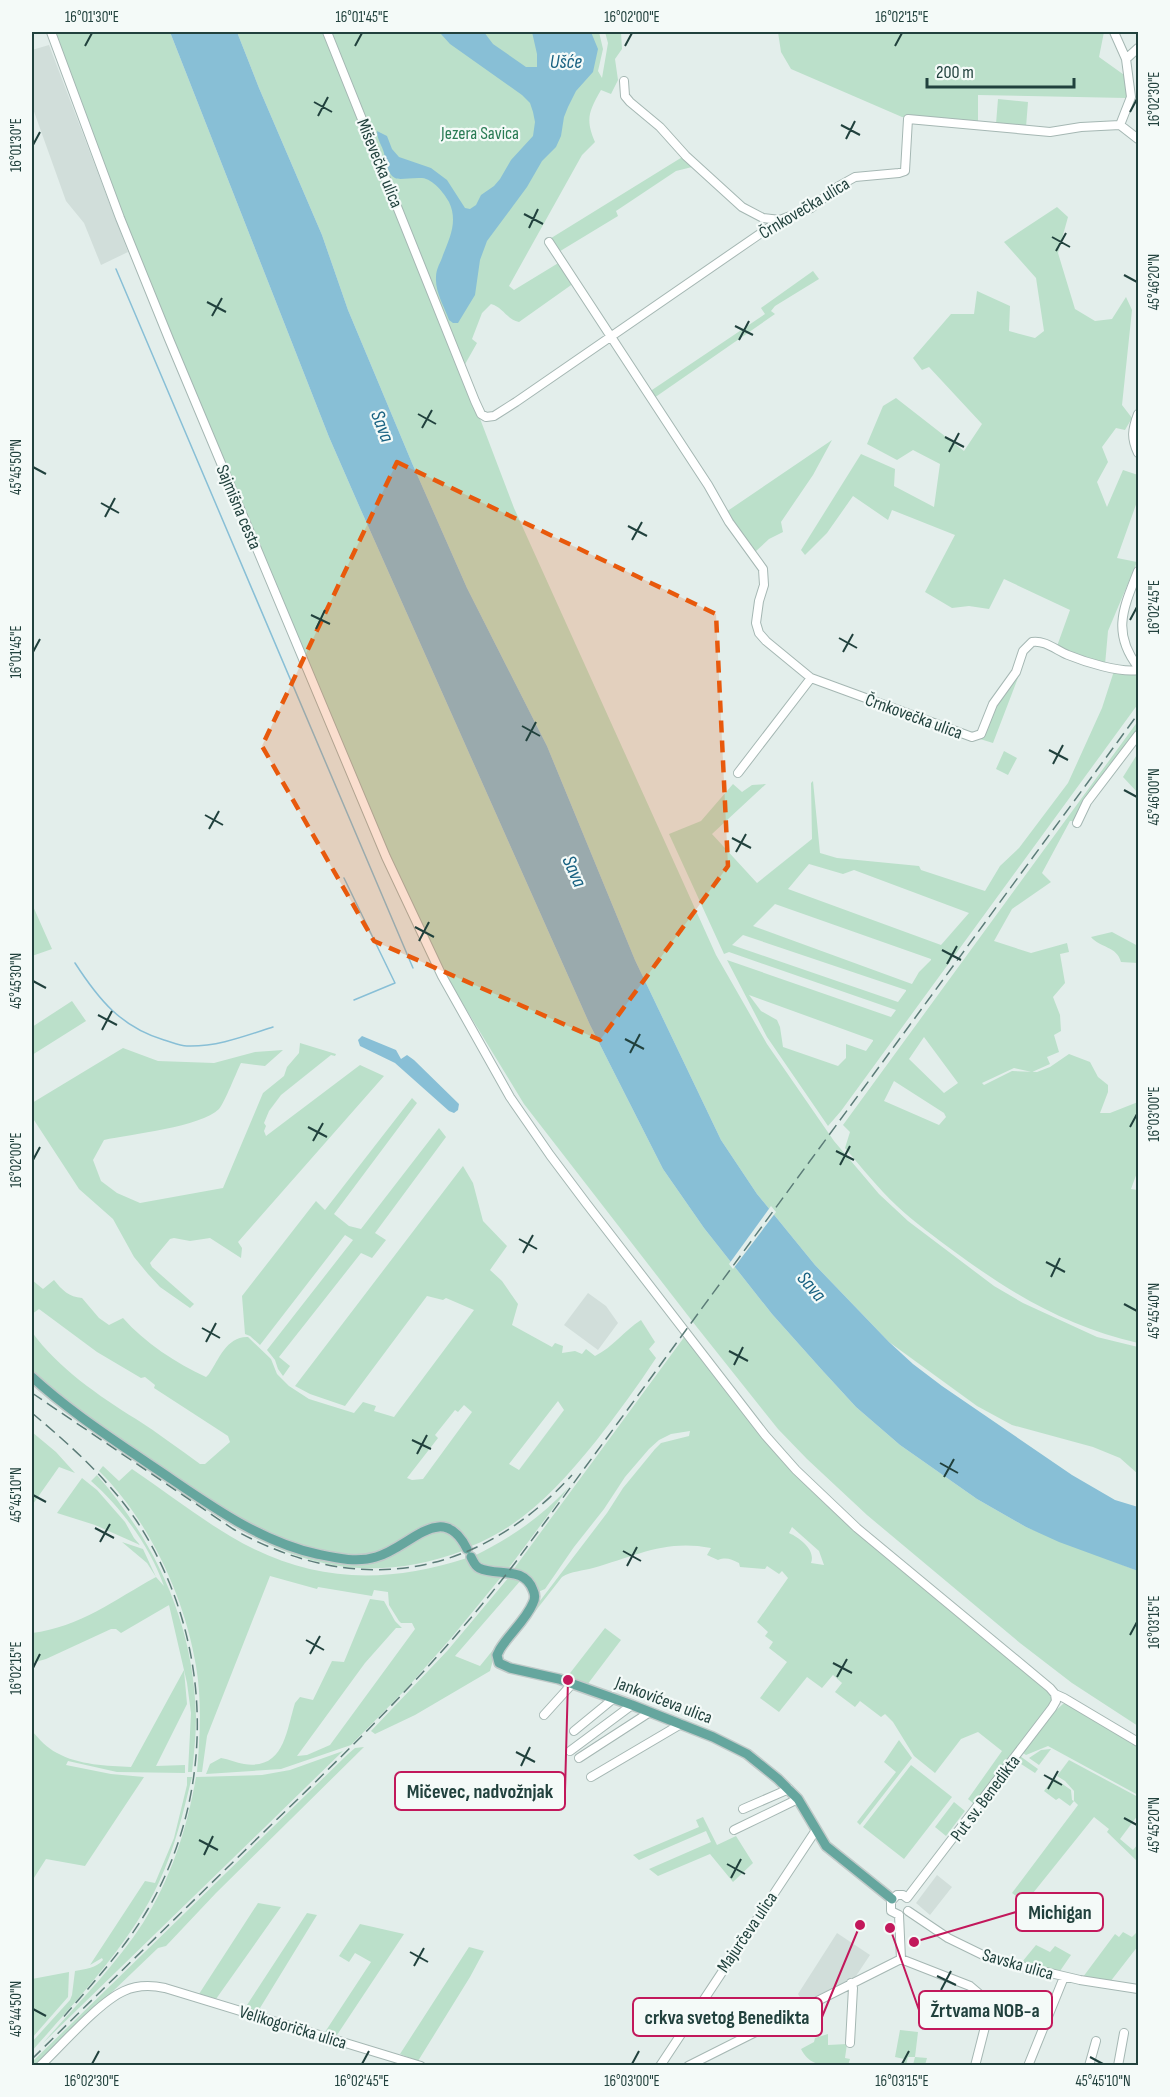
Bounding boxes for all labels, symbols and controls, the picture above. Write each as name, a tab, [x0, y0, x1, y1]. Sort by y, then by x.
text: 16°01'30"E	[65, 8, 119, 27]
text: 16°01'45"E	[335, 8, 389, 27]
text: 16°02'00"E	[604, 8, 660, 27]
text: 16°02'15"E	[875, 8, 929, 27]
water label: Ušće	[550, 50, 582, 74]
scale bar	[927, 51, 1074, 89]
text: 200 m	[936, 62, 974, 83]
text: 16°02'30"E	[1145, 71, 1164, 127]
street label: Miševečka ulica	[352, 116, 407, 211]
text: 16°01'30"E	[7, 118, 26, 172]
park label: Jezera Savica	[440, 123, 519, 144]
street label: Črnkovečka ulica	[755, 173, 853, 244]
text: 45°46'20"N	[1145, 254, 1164, 310]
water label: Sava	[365, 407, 399, 446]
text: 45°45'50"N	[7, 439, 26, 495]
street label: Sajmišna cesta	[211, 462, 266, 553]
text: 16°02'45"E	[1145, 580, 1164, 634]
text: 16°01'45"E	[7, 625, 26, 679]
street label: Črnkovečka ulica	[862, 689, 965, 744]
text: 45°46'00"N	[1145, 768, 1164, 826]
water label: Sava	[557, 852, 592, 891]
text: 45°45'30"N	[7, 953, 26, 1009]
text: 16°03'00"E	[1145, 1086, 1164, 1142]
text: 16°02'00"E	[7, 1132, 26, 1188]
water label: Sava	[792, 1267, 831, 1307]
text: 45°45'40"N	[1145, 1283, 1164, 1339]
text: 45°45'10"N	[7, 1467, 26, 1523]
text: 16°03'15"E	[1145, 1595, 1164, 1649]
text: 16°02'15"E	[7, 1641, 26, 1695]
street label: Jankovićeva ulica	[612, 1672, 715, 1729]
street label: Put sv. Benedikta	[946, 1751, 1025, 1845]
callout: Mičevec, nadvožnjak	[395, 1772, 565, 1810]
text: Mičevec, nadvožnjak	[407, 1780, 554, 1804]
text: 45°45'20"N	[1145, 1797, 1164, 1853]
street label: Majurčeva ulica	[713, 1888, 782, 1976]
callout: Michigan	[1016, 1893, 1103, 1931]
text: Michigan	[1028, 1901, 1092, 1925]
street label: Savska ulica	[980, 1944, 1056, 1985]
text: 45°44'50"N	[7, 1981, 26, 2037]
callout: Žrtvama NOB-a	[919, 1991, 1052, 2029]
callout: crkva svetog Benedikta	[633, 1998, 822, 2036]
text: Žrtvama NOB-a	[930, 1999, 1040, 2023]
street label: Velikogorička ulica	[237, 2001, 349, 2054]
text: crkva svetog Benedikta	[645, 2006, 809, 2030]
text: 16°02'30"E	[64, 2072, 120, 2091]
text: 16°02'45"E	[335, 2072, 389, 2091]
text: 16°03'00"E	[604, 2072, 660, 2091]
text: 16°03'15"E	[875, 2072, 929, 2091]
text: 45°45'10"N	[1075, 2072, 1131, 2091]

